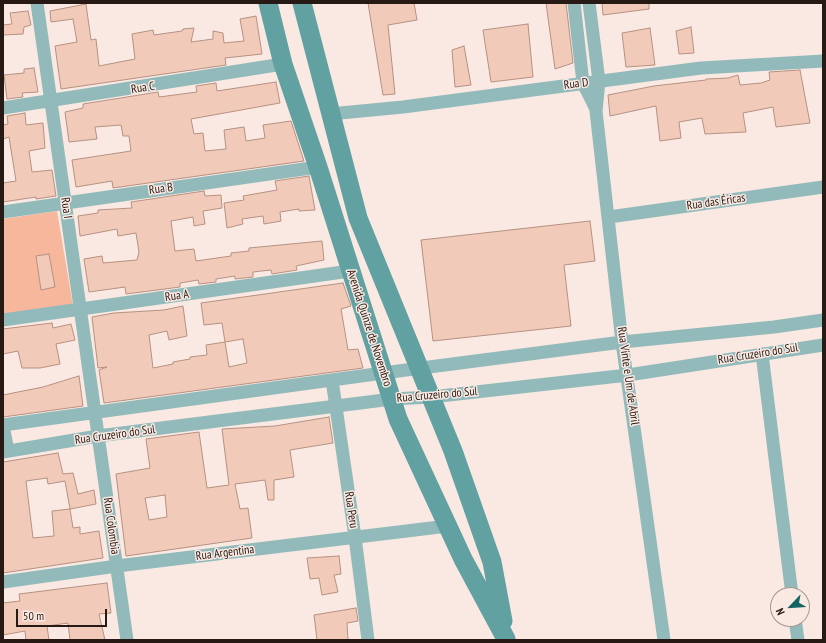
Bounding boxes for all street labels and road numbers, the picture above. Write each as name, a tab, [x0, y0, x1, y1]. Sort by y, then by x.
street label: Rua D	[563, 75, 589, 93]
street label: Rua C	[130, 79, 156, 97]
street label: Rua B	[148, 180, 174, 198]
street label: Rua das Éricas	[686, 191, 746, 213]
street label: Rua I	[57, 197, 75, 219]
street label: Avenida Quinze de Novembro	[343, 268, 395, 388]
street label: Rua A	[164, 287, 190, 305]
street label: Rua Vinte e Um de Abril	[614, 326, 642, 426]
street label: Rua Cruzeiro do Sul	[717, 341, 799, 367]
street label: Rua Cruzeiro do Sul	[396, 384, 478, 406]
street label: Rua Cruzeiro do Sul	[74, 422, 156, 448]
street label: Rua Peru	[341, 491, 361, 529]
street label: Rua Colombia	[100, 497, 122, 555]
street label: Rua Argentina	[195, 542, 255, 564]

